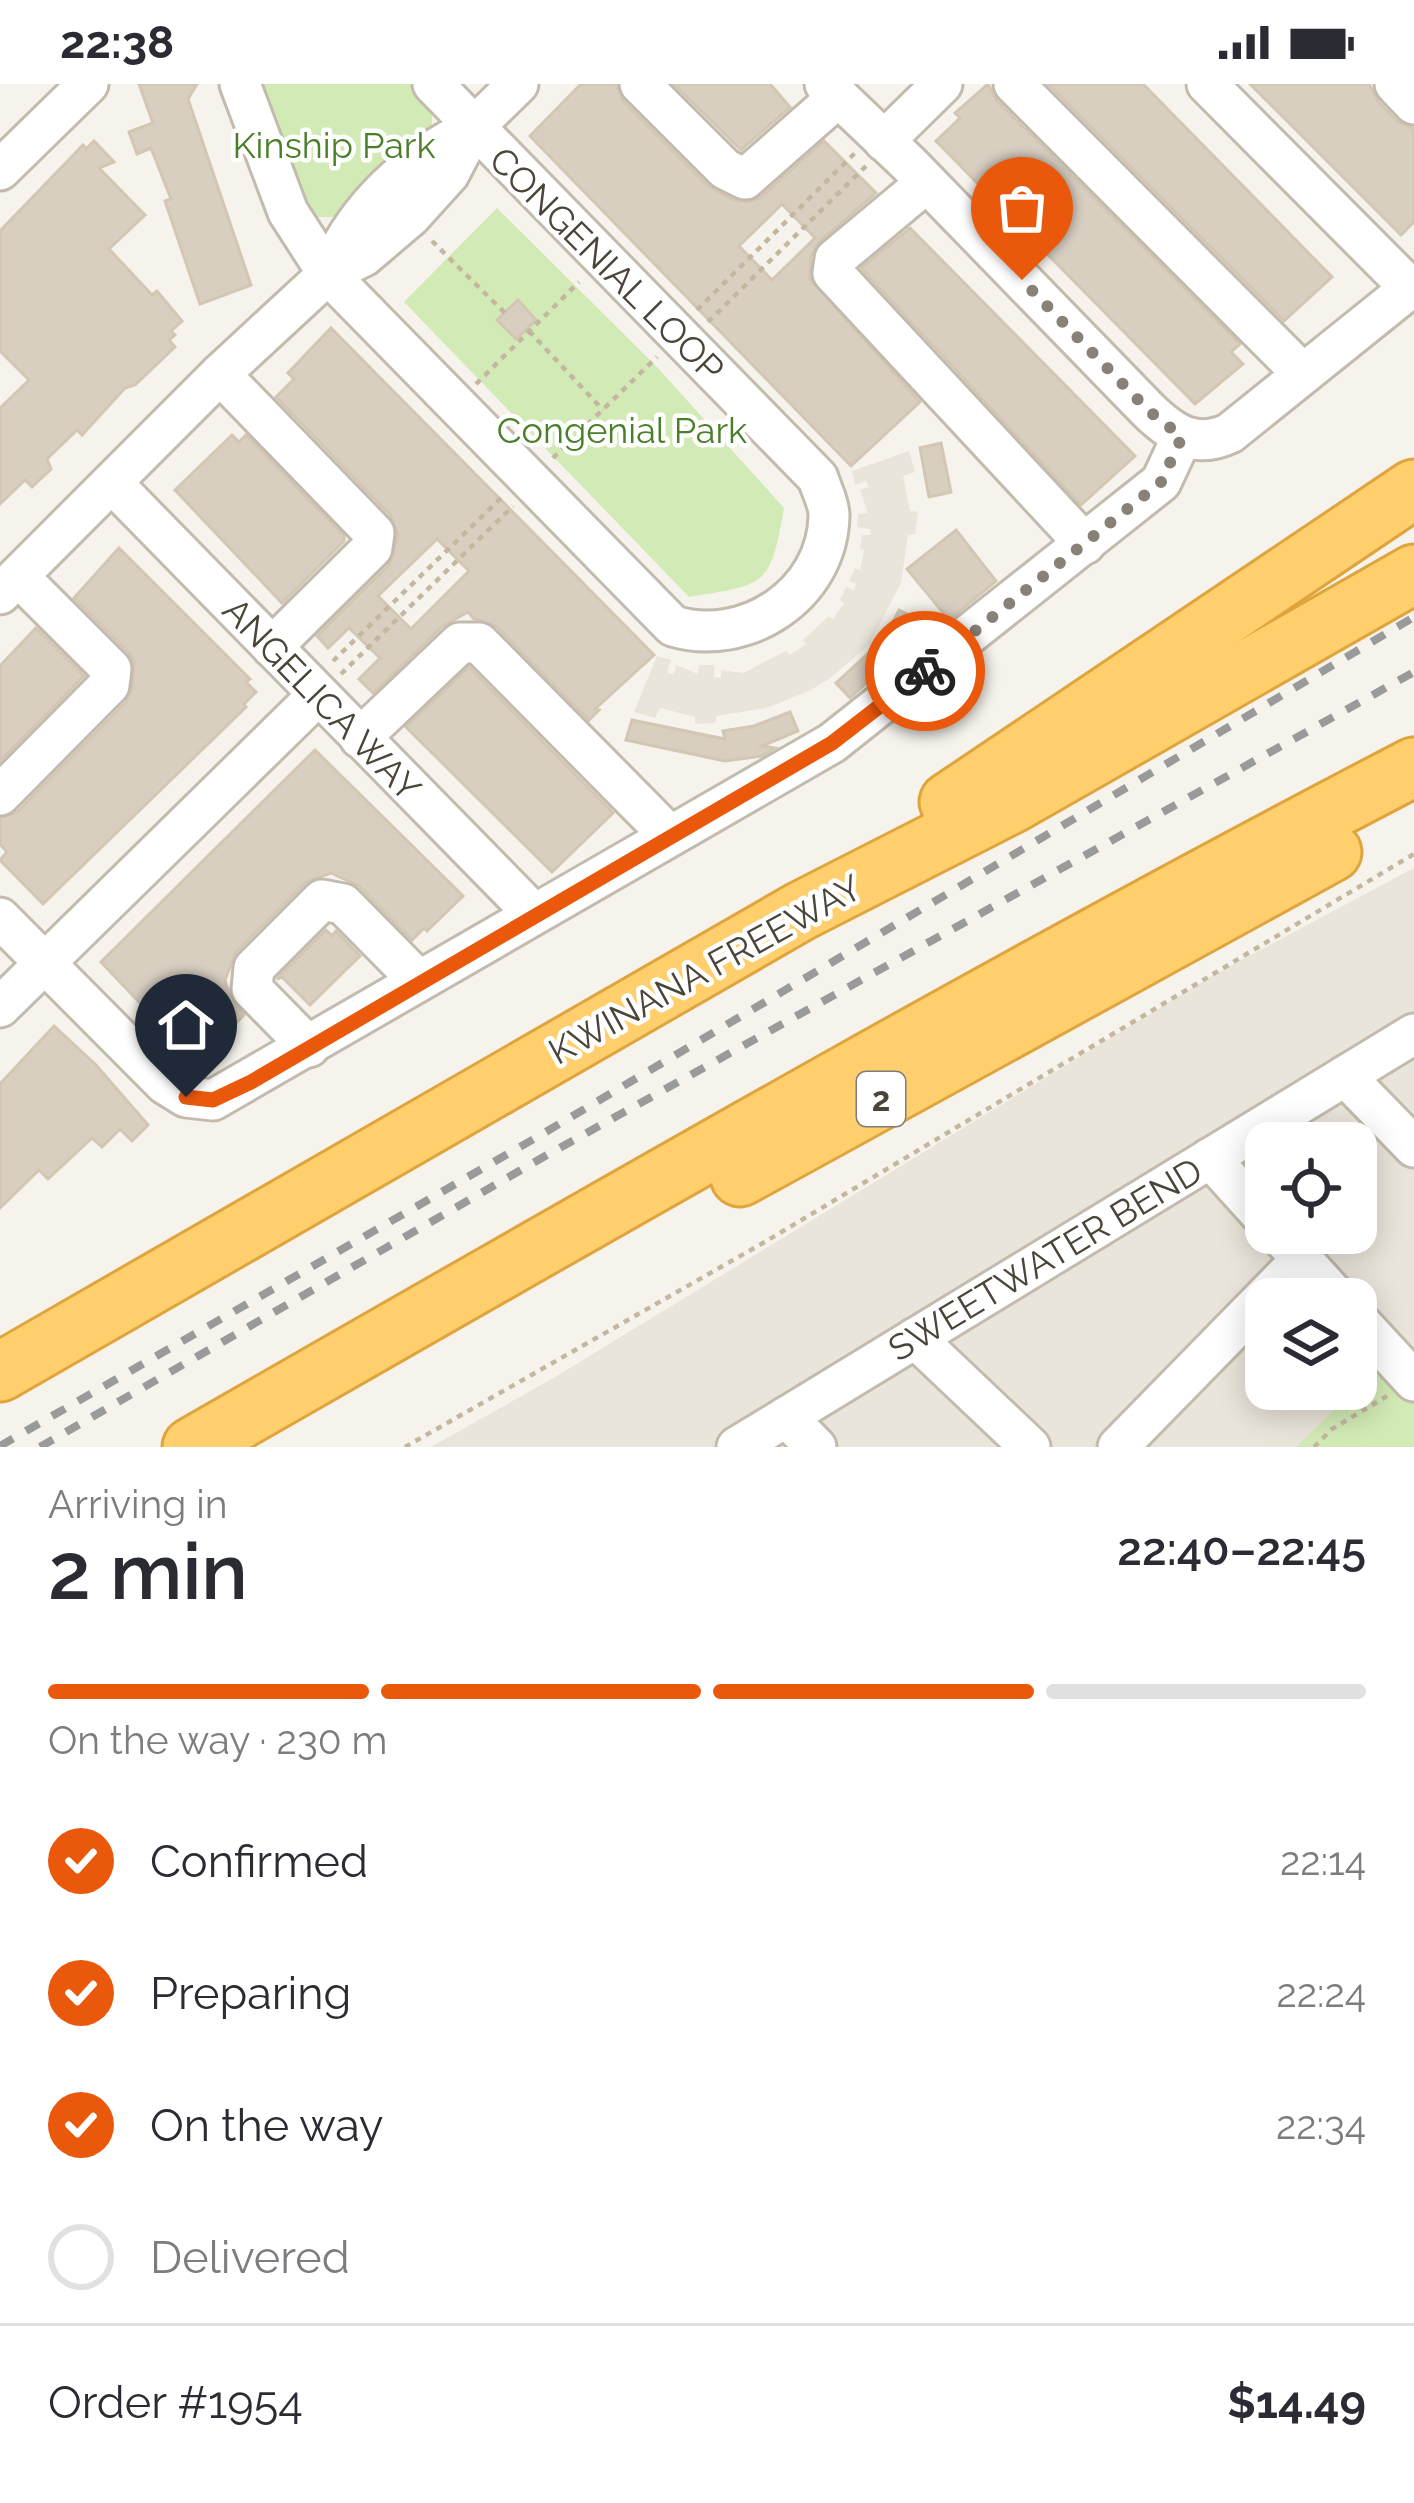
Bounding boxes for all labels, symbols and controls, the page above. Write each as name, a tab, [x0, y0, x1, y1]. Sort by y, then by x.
text: 22:38	[60, 16, 174, 69]
park label: Kinship Park	[232, 124, 436, 166]
street label: CONGENIAL LOOP	[481, 138, 733, 390]
pin	[971, 157, 1073, 280]
icon: bag	[989, 175, 1055, 241]
park label: Congenial Park	[497, 409, 747, 451]
street label: ANGELICA WAY	[215, 589, 429, 809]
courier	[865, 611, 985, 731]
icon: bike	[892, 638, 958, 704]
street label: KWINANA FREEWAY	[541, 866, 869, 1072]
pin	[135, 974, 237, 1097]
icon: home	[153, 992, 219, 1058]
road number: 2	[857, 1072, 905, 1126]
map controls	[1245, 1122, 1377, 1410]
button: locate	[1245, 1122, 1377, 1254]
street label: SWEETWATER BEND	[881, 1149, 1209, 1369]
button: layers	[1245, 1278, 1377, 1410]
text: Arriving in	[48, 1481, 228, 1527]
text: 22:40–22:45	[1117, 1523, 1366, 1576]
text: 2 min	[48, 1526, 248, 1617]
text: On the way · 230 m	[48, 1717, 387, 1763]
icon: check	[48, 1828, 114, 1894]
text: Confirmed	[150, 1835, 368, 1888]
text: 22:14	[1280, 1838, 1366, 1884]
icon: check	[48, 1960, 114, 2026]
text: Preparing	[150, 1967, 351, 2020]
text: 22:24	[1276, 1970, 1366, 2016]
icon: check	[48, 2092, 114, 2158]
text: On the way	[150, 2099, 384, 2152]
text: 22:34	[1276, 2102, 1366, 2148]
text: Delivered	[150, 2231, 350, 2284]
text: Order #1954	[48, 2376, 303, 2429]
text: $14.49	[1227, 2376, 1366, 2429]

